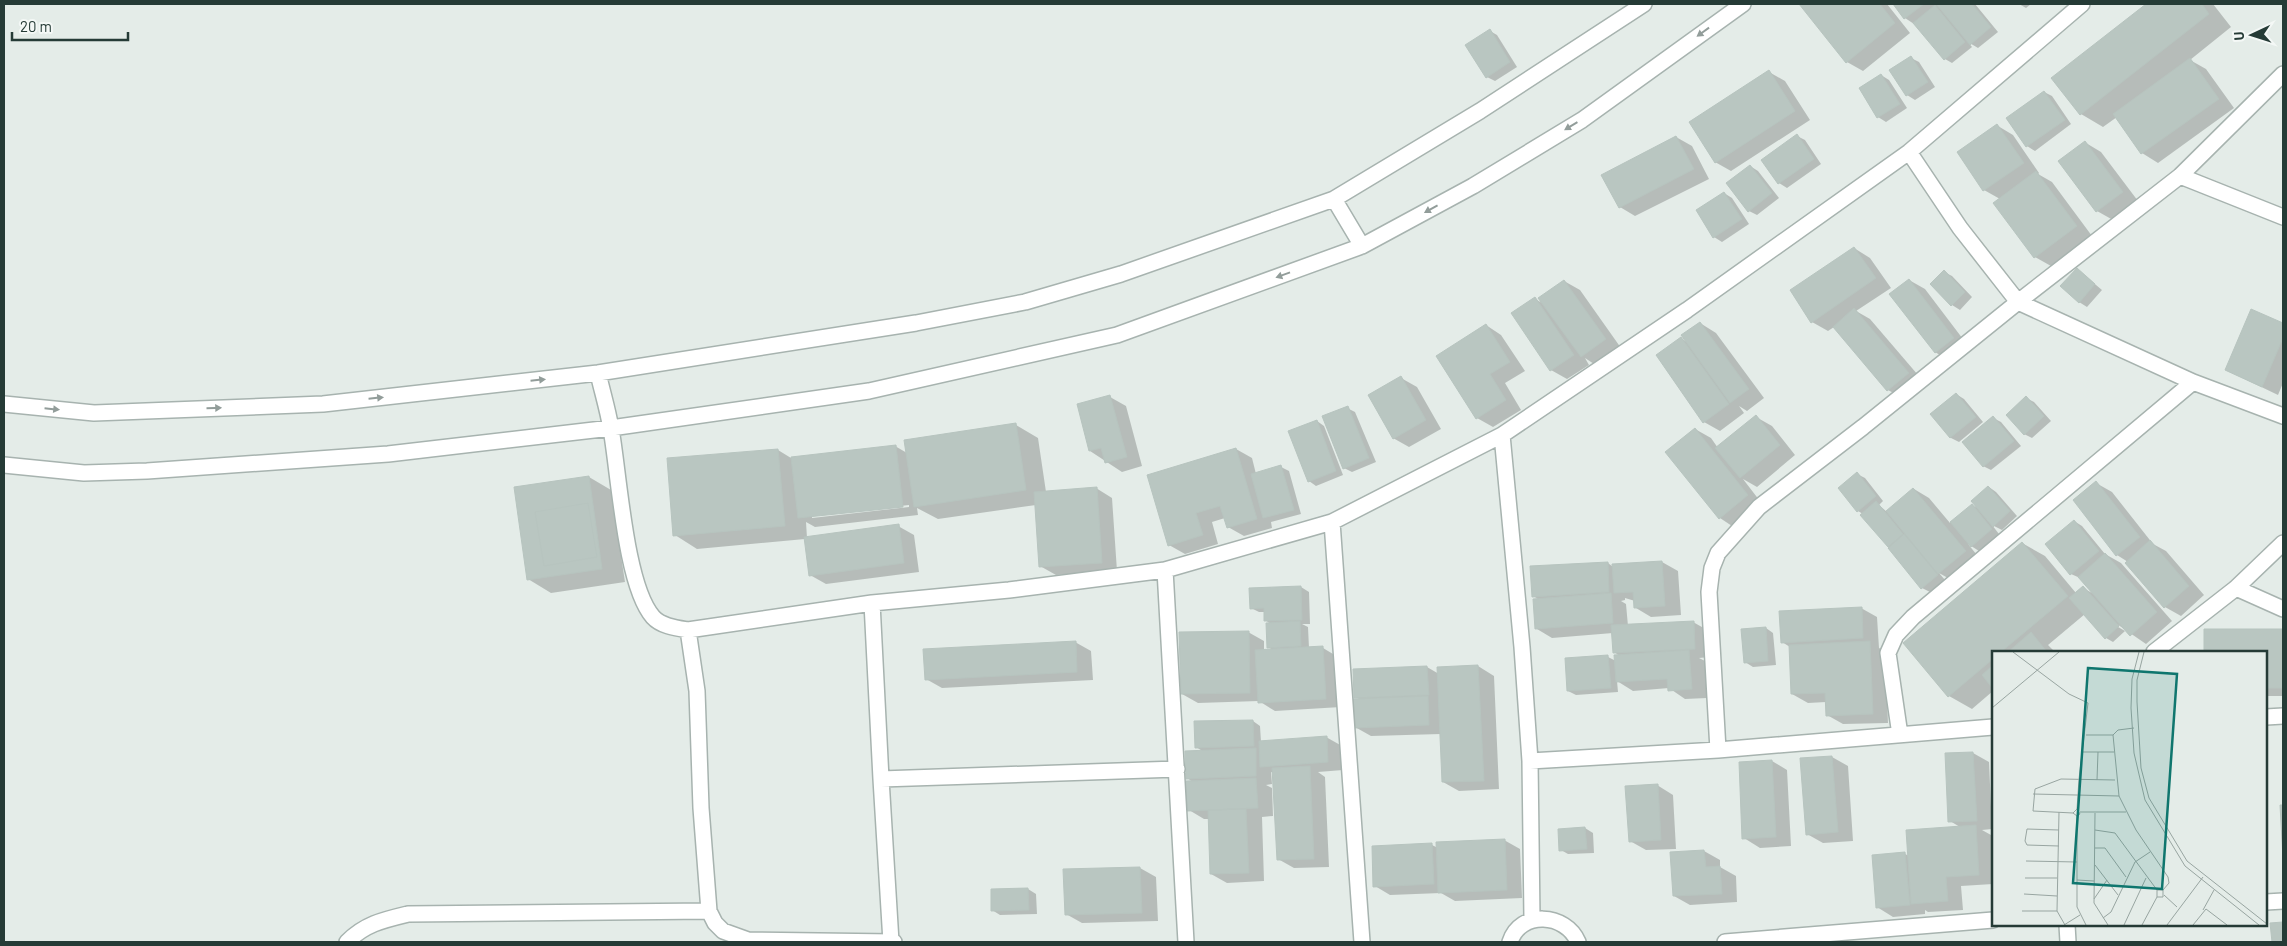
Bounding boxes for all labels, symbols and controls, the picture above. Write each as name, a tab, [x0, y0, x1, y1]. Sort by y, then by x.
scale bar	[12, 10, 129, 42]
north arrow	[2227, 10, 2277, 60]
text: 20 m	[20, 17, 52, 35]
one-way arrow	[1696, 27, 1710, 37]
text: U	[2230, 31, 2247, 41]
one-way arrow	[1564, 122, 1577, 131]
one-way arrow	[1424, 205, 1438, 213]
one-way arrow	[1275, 271, 1290, 279]
one-way arrow	[530, 376, 546, 384]
one-way arrow	[369, 394, 385, 402]
one-way arrow	[207, 404, 223, 412]
one-way arrow	[45, 405, 61, 413]
inset map	[1992, 651, 2267, 926]

